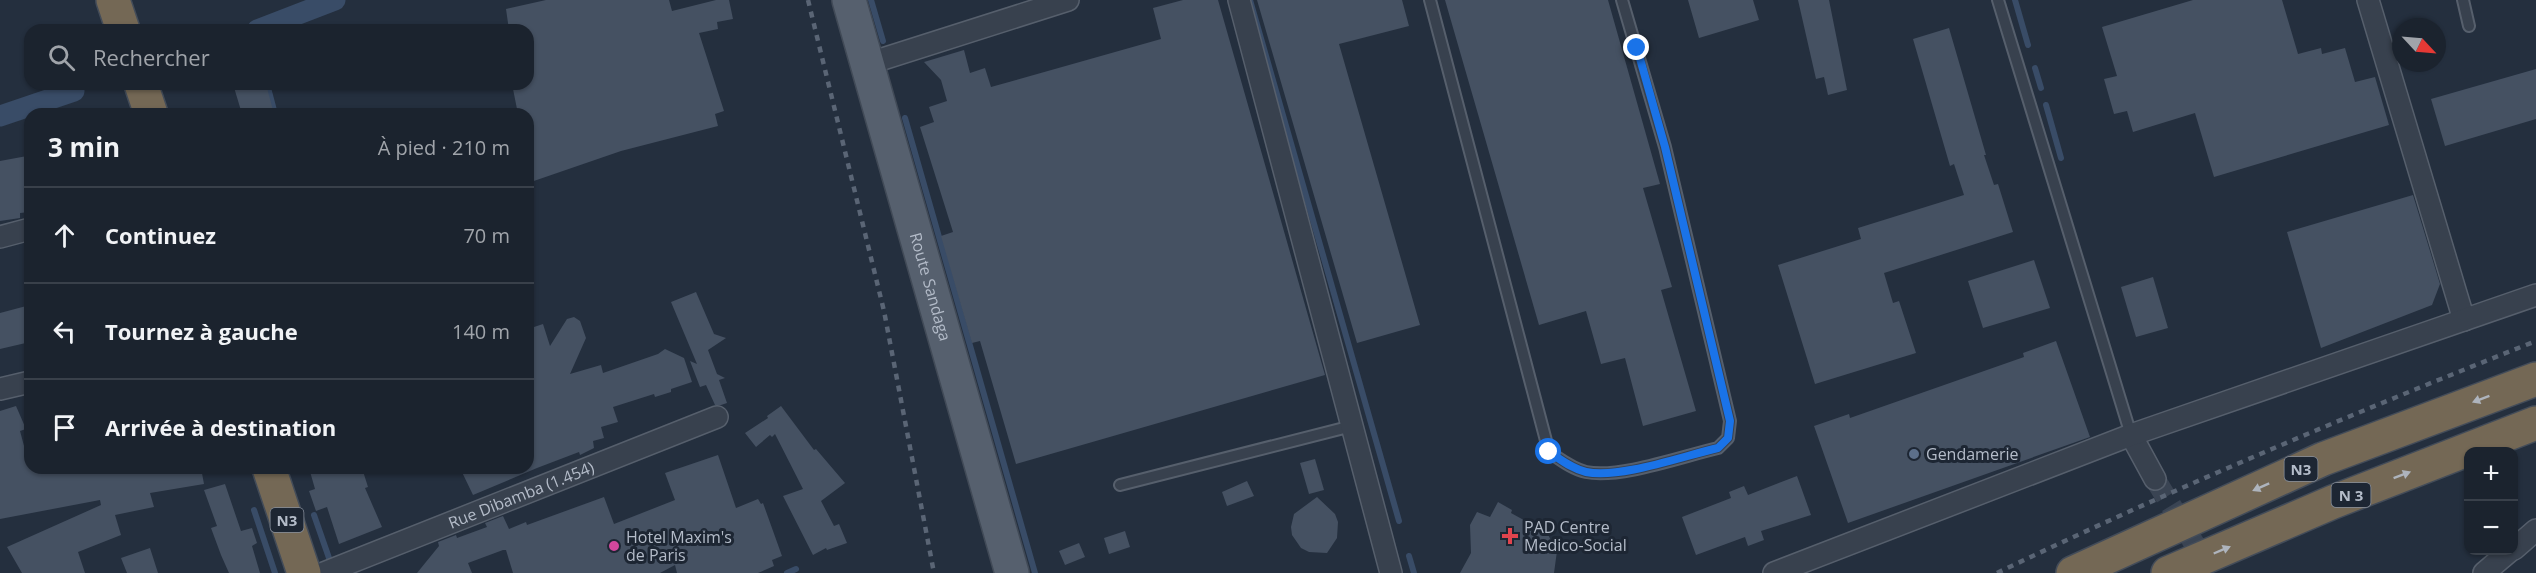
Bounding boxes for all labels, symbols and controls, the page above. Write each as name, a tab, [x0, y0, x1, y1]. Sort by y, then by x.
north arrow	[2392, 18, 2446, 72]
search box	[24, 24, 534, 90]
route end	[1623, 34, 1649, 60]
icon: search	[45, 41, 78, 74]
text: Rechercher	[93, 42, 210, 72]
text: 3 min	[48, 129, 120, 165]
text: À pied · 210 m	[378, 134, 510, 161]
icon: ahead	[48, 219, 81, 252]
text: Continuez	[105, 220, 216, 250]
text: 70 m	[463, 222, 510, 249]
street label: Route Sandaga	[905, 230, 956, 343]
icon: left	[48, 315, 81, 348]
text: Tournez à gauche	[105, 316, 298, 346]
text: 140 m	[452, 318, 510, 345]
one-way arrow	[2472, 395, 2490, 405]
icon: arrive	[48, 411, 81, 444]
text: Arrivée à destination	[105, 412, 336, 442]
route start	[1535, 438, 1561, 464]
place label: Gendamerie	[1926, 443, 2018, 465]
marker: Gendamerie	[1907, 447, 1921, 461]
map controls	[2464, 447, 2518, 555]
button: +	[2464, 447, 2518, 501]
street label: Rue Dibamba (1.454)	[445, 456, 597, 534]
road number: N3	[2284, 457, 2318, 481]
one-way arrow	[2393, 470, 2411, 480]
one-way arrow	[2252, 482, 2270, 492]
road number: N 3	[2332, 483, 2370, 507]
button: −	[2464, 501, 2518, 555]
road number: N3	[270, 508, 304, 532]
place label: PAD Centre Medico-Social	[1524, 516, 1627, 556]
place label: Hotel Maxim's de Paris	[626, 526, 732, 566]
marker: PAD Centre Medico-Social	[1501, 527, 1519, 545]
marker: Hotel Maxim's de Paris	[607, 539, 621, 553]
one-way arrow	[2213, 545, 2231, 554]

